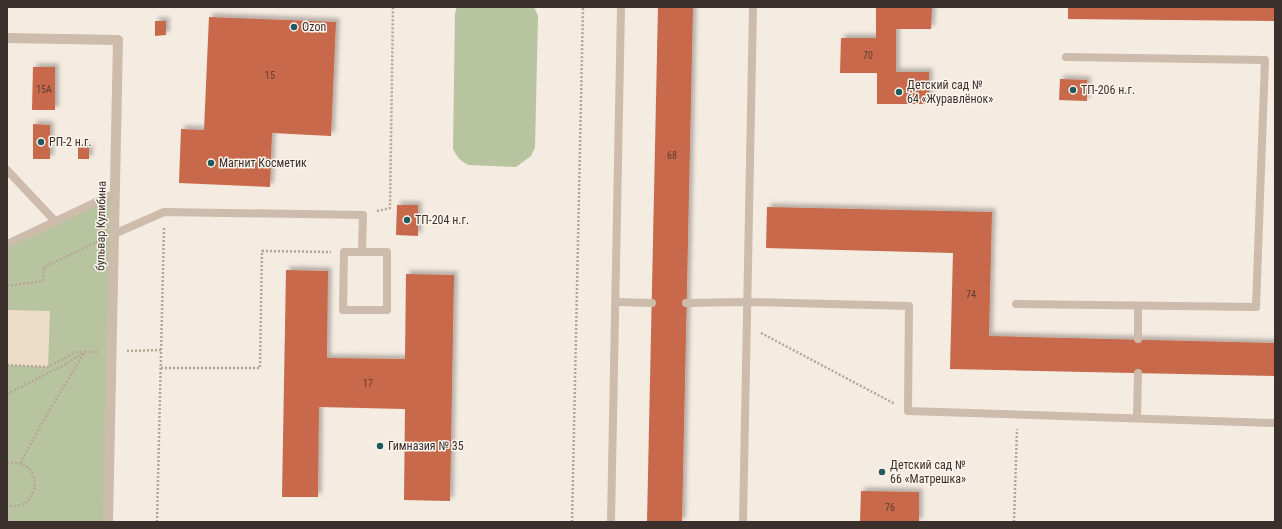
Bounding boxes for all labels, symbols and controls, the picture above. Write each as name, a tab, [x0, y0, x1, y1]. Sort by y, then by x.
place label: Ozon	[302, 20, 326, 34]
marker: Ozon	[289, 22, 299, 32]
house number: 70	[863, 50, 873, 61]
house number: 15	[265, 70, 275, 81]
place label: Детский сад № 64 «Журавлёнок»	[907, 78, 993, 106]
place label: ТП-206 н.г.	[1081, 83, 1135, 97]
house number: 15А	[36, 84, 52, 95]
marker: ТП-206 н.г.	[1068, 85, 1078, 95]
marker: Детский сад № 64 «Журавлёнок»	[894, 87, 904, 97]
place label: РП-2 н.г.	[49, 135, 92, 149]
marker: РП-2 н.г.	[36, 137, 46, 147]
house number: 68	[667, 150, 677, 161]
place label: Магнит Косметик	[219, 156, 307, 170]
marker: Магнит Косметик	[206, 158, 216, 168]
street label: бульвар Кулибина	[93, 181, 109, 271]
place label: ТП-204 н.г.	[415, 213, 469, 227]
marker: ТП-204 н.г.	[402, 215, 412, 225]
house number: 74	[966, 289, 976, 300]
house number: 17	[363, 378, 373, 389]
place label: Гимназия № 35	[388, 439, 464, 453]
marker: Гимназия № 35	[375, 441, 385, 451]
place label: Детский сад № 66 «Матрешка»	[890, 458, 966, 486]
marker: Детский сад № 66 «Матрешка»	[877, 467, 887, 477]
house number: 76	[885, 502, 895, 513]

